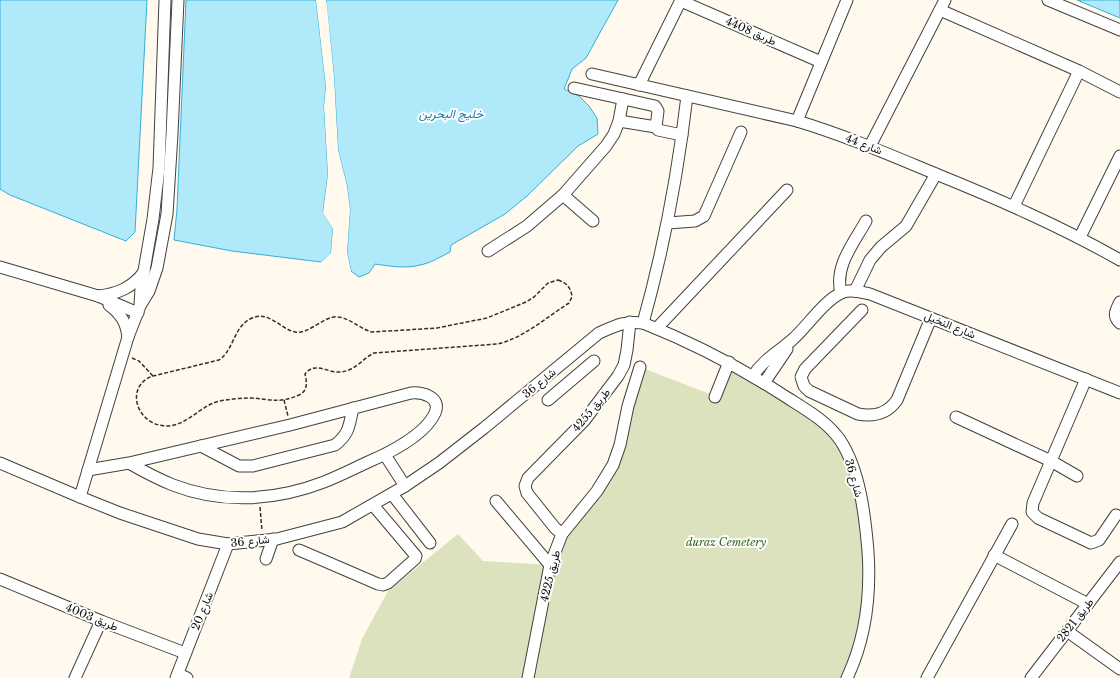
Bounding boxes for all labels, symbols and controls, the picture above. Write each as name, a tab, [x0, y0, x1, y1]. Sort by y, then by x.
street label: طريق 4408	[724, 14, 778, 48]
water label: خليج البحرين	[419, 106, 484, 123]
street label: شارع 44	[843, 131, 885, 158]
street label: شارع النخيل	[922, 308, 978, 343]
street label: شارع 36	[520, 365, 559, 402]
street label: طريق 4255	[569, 386, 613, 434]
street label: شارع 36	[841, 457, 866, 499]
street label: شارع 36	[230, 532, 271, 551]
park label: duraz Cemetery	[686, 535, 766, 549]
street label: طريق 4225	[537, 549, 563, 603]
street label: شارع 20	[188, 590, 217, 633]
street label: طريق 2821	[1054, 595, 1096, 645]
street label: طريق 4003	[64, 600, 120, 634]

